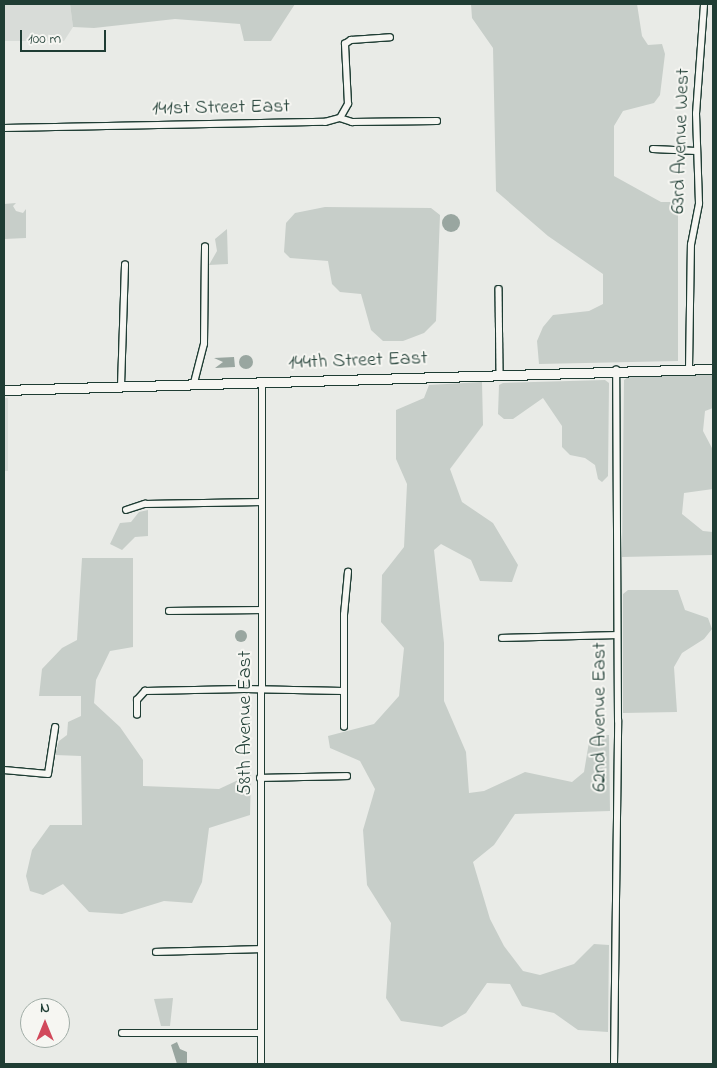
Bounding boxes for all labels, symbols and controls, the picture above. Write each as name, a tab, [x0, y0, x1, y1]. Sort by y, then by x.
scale bar	[22, 20, 109, 52]
text: 100 m	[28, 28, 61, 50]
street label: 63rd Avenue West	[666, 68, 696, 214]
street label: 141st Street East	[152, 95, 290, 121]
street label: 144th Street East	[288, 347, 428, 375]
street label: 62nd Avenue East	[588, 642, 612, 792]
street label: 58th Avenue East	[233, 651, 257, 795]
north arrow	[20, 998, 70, 1048]
text: N	[40, 998, 50, 1019]

